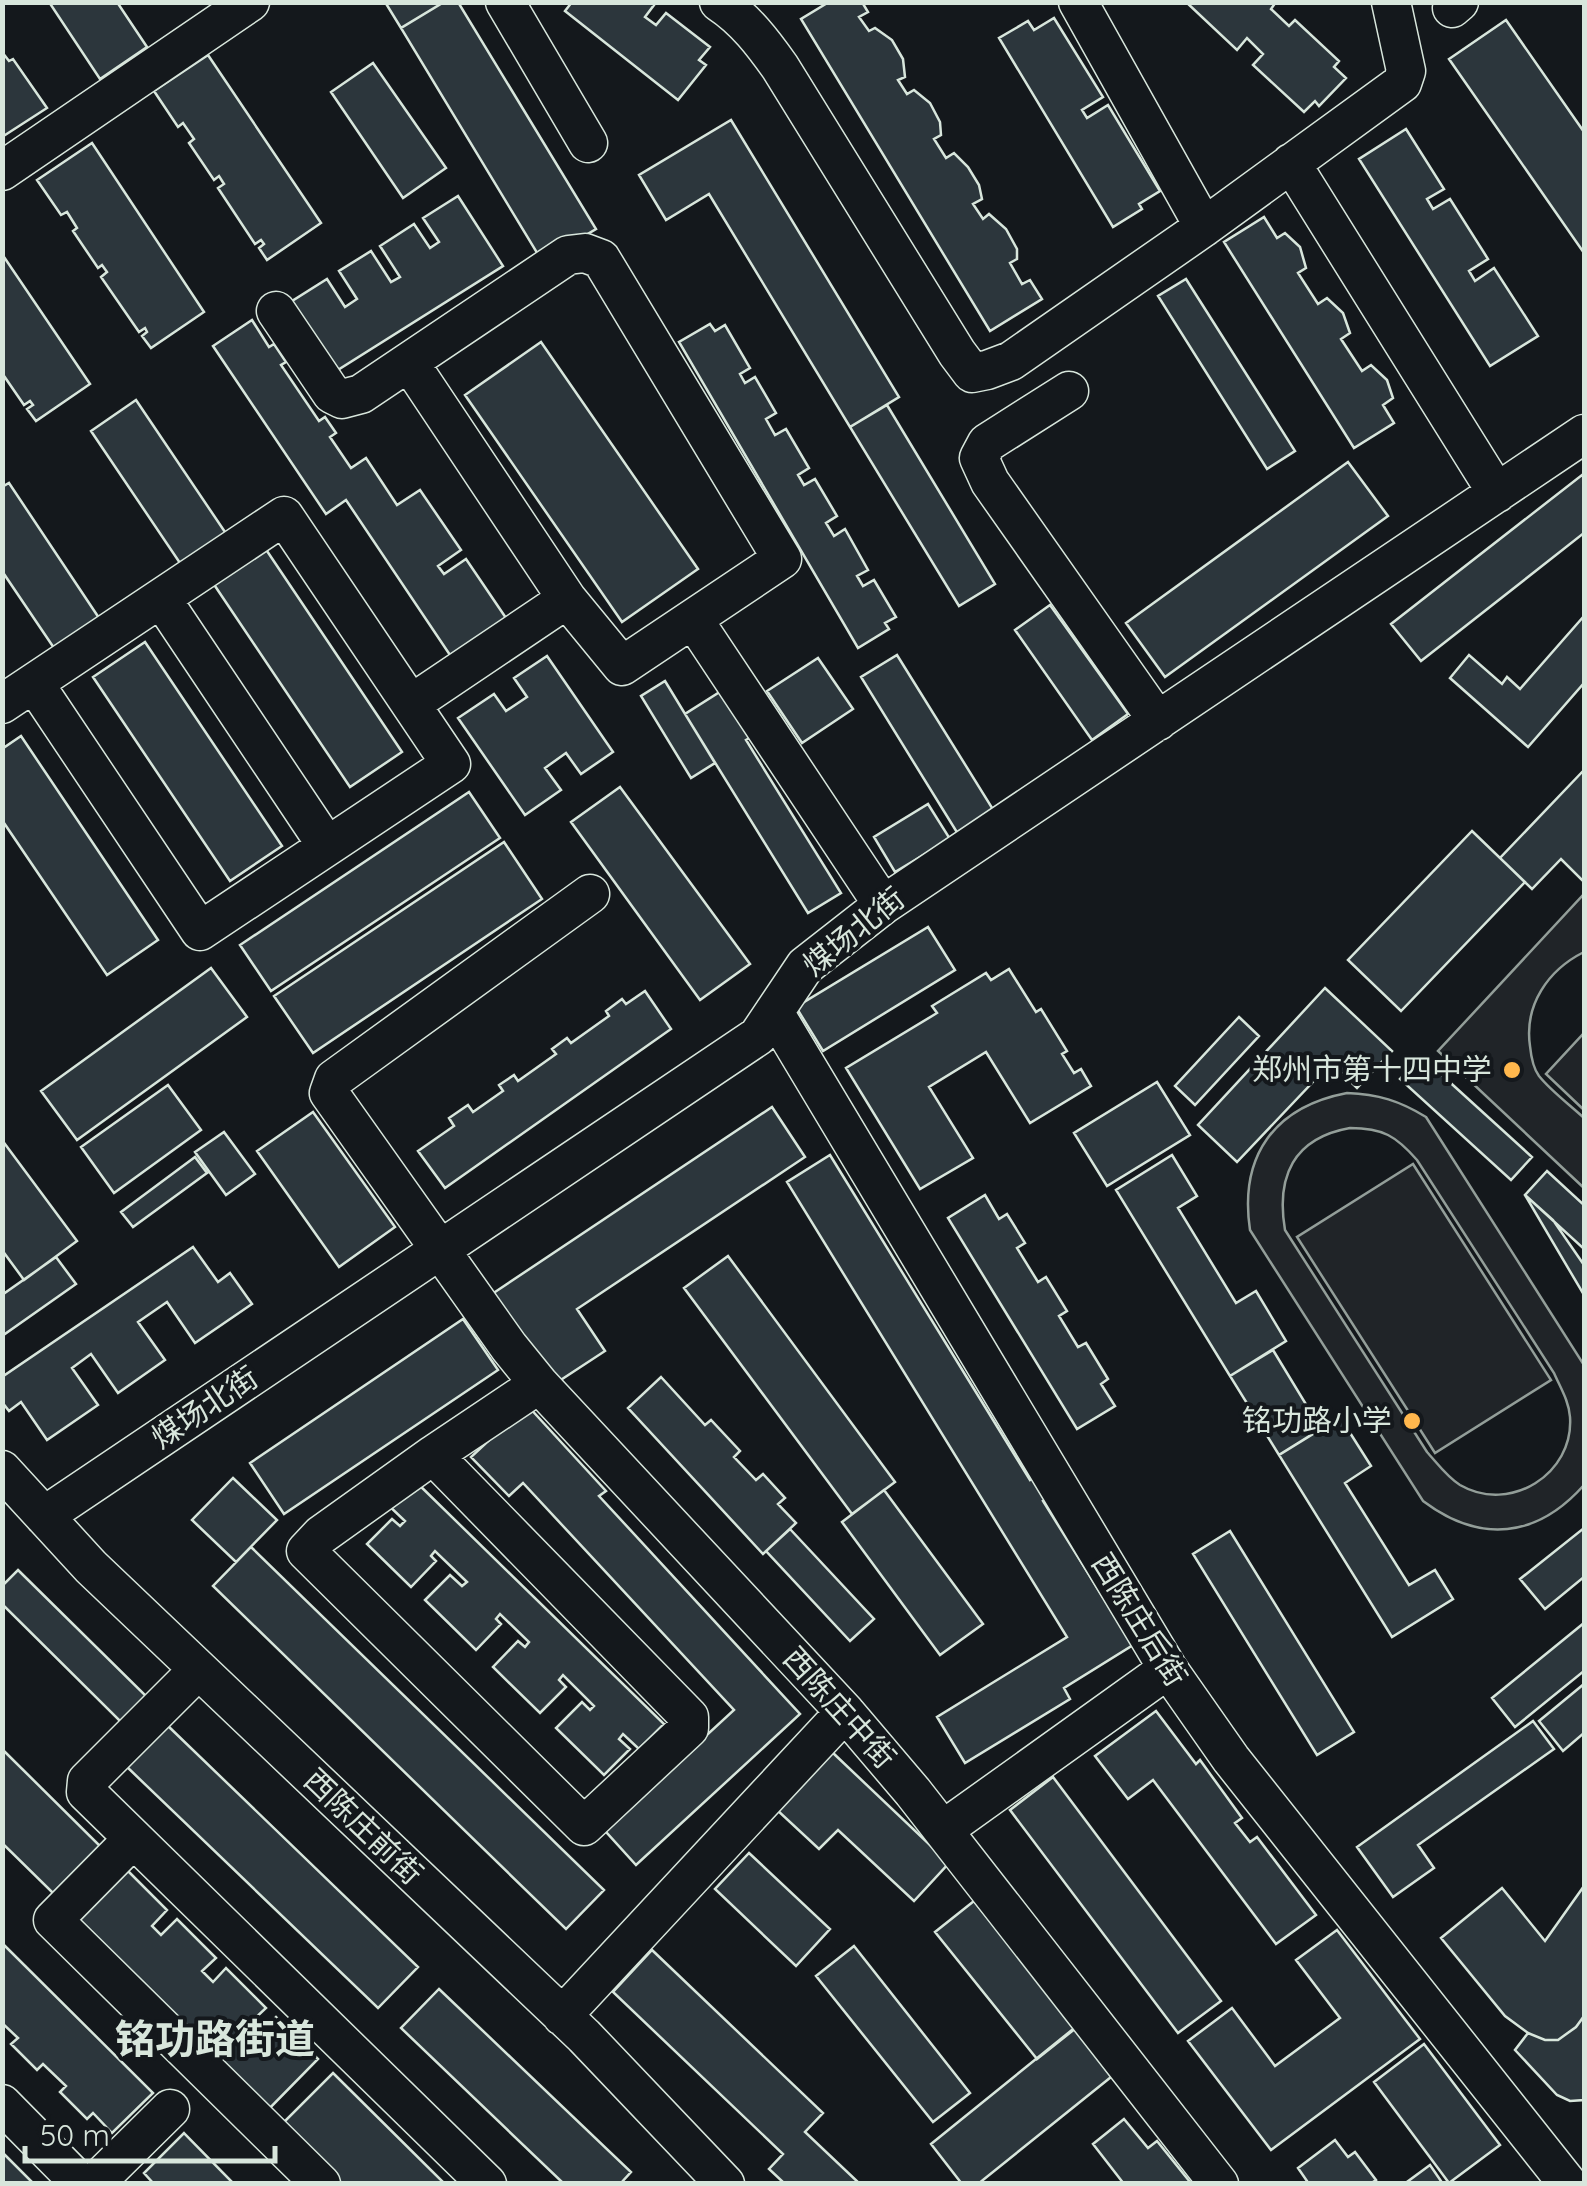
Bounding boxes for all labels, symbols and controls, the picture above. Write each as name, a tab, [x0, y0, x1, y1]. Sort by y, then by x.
street label: 煤场北街	[795, 879, 912, 984]
place label: 郑州市第十四中学	[1252, 1050, 1492, 1088]
marker: 郑州市第十四中学	[1501, 1059, 1523, 1081]
street label: 煤场北街	[144, 1358, 265, 1456]
place label: 铭功路小学	[1242, 1401, 1392, 1439]
marker: 铭功路小学	[1401, 1410, 1423, 1432]
street label: 西陈庄后街	[1084, 1546, 1196, 1693]
street label: 西陈庄中街	[775, 1639, 904, 1776]
street label: 西陈庄前街	[297, 1761, 431, 1892]
district label: 铭功路街道	[115, 2013, 315, 2063]
scale bar	[25, 2101, 275, 2163]
text: 50 m	[40, 2116, 110, 2154]

